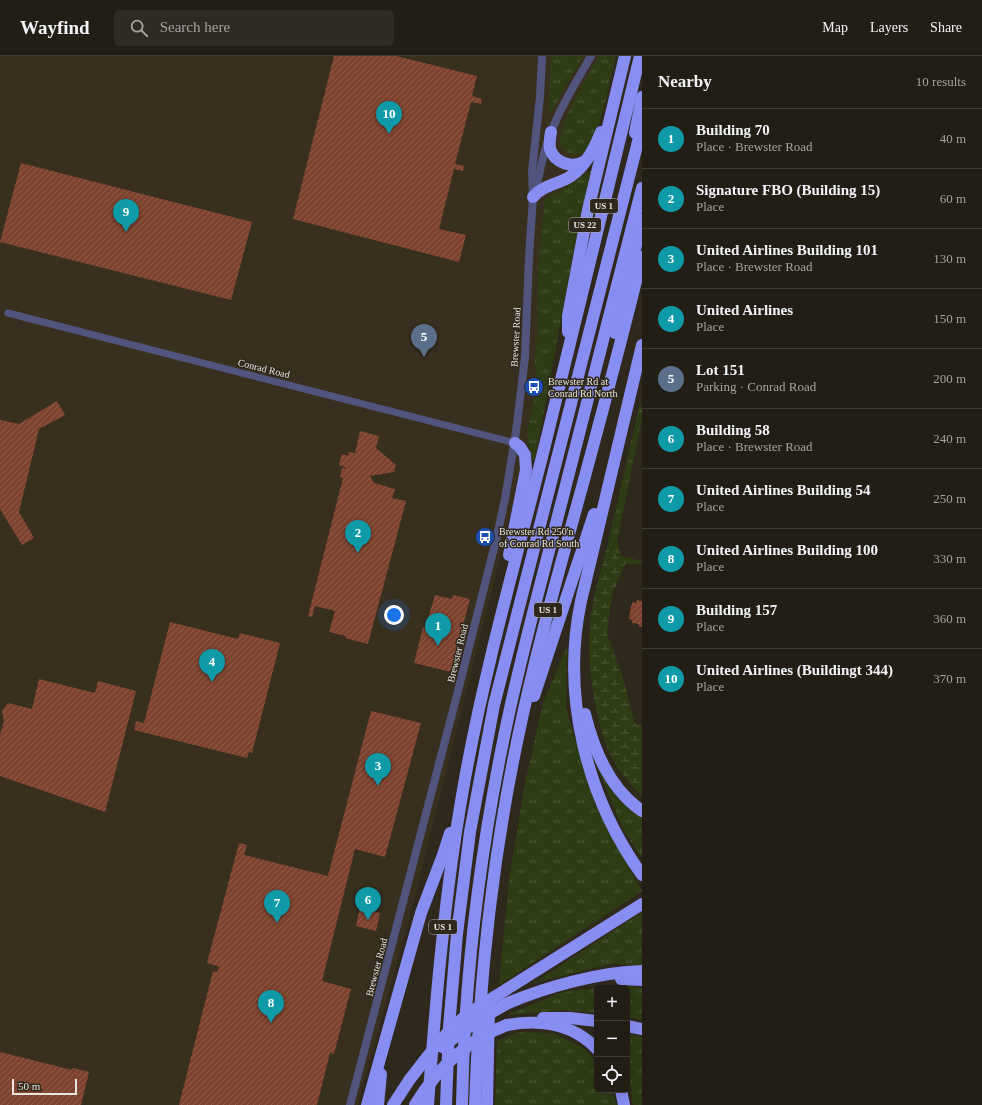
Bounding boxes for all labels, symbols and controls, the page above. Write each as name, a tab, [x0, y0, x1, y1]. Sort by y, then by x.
search box	[114, 10, 394, 46]
text: Wayfind	[20, 17, 90, 38]
icon: search	[128, 17, 150, 39]
text: Search here	[160, 19, 230, 35]
text: Map	[822, 20, 848, 35]
text: Layers	[870, 20, 908, 35]
text: Share	[930, 20, 962, 35]
text: Nearby	[658, 72, 712, 91]
text: 10 results	[916, 74, 966, 89]
pin: 10	[376, 101, 402, 134]
text: Building 70	[696, 122, 770, 138]
text: 1	[668, 131, 674, 146]
text: 40 m	[940, 131, 966, 146]
text: Place · Brewster Road	[696, 139, 813, 154]
text: Signature FBO (Building 15)	[696, 182, 880, 198]
text: 2	[668, 191, 674, 206]
text: 60 m	[940, 191, 966, 206]
pin: 9	[113, 199, 139, 232]
road number: US 1	[590, 199, 618, 213]
text: Place	[696, 199, 724, 214]
road number: US 22	[569, 218, 601, 232]
text: United Airlines Building 101	[696, 242, 878, 258]
text: 3	[668, 251, 674, 266]
text: 130 m	[933, 251, 966, 266]
text: Place · Brewster Road	[696, 259, 813, 274]
text: United Airlines	[696, 302, 793, 318]
street label: Brewster Road	[508, 307, 523, 367]
text: 4	[668, 311, 674, 326]
text: 150 m	[933, 311, 966, 326]
text: Place	[696, 319, 724, 334]
pin: 5	[411, 324, 437, 357]
street label: Conrad Road	[237, 357, 291, 380]
text: Lot 151	[696, 362, 745, 378]
text: 5	[668, 371, 674, 386]
text: 200 m	[933, 371, 966, 386]
bus stop icon: Brewster Rd at Conrad Rd North	[523, 376, 545, 398]
place label: Brewster Rd at Conrad Rd North	[548, 376, 617, 399]
text: Parking · Conrad Road	[696, 379, 816, 394]
text: Building 58	[696, 422, 770, 438]
text: 6	[668, 431, 674, 446]
text: 240 m	[933, 431, 966, 446]
text: Place · Brewster Road	[696, 439, 813, 454]
text: United Airlines Building 54	[696, 482, 871, 498]
text: 7	[668, 491, 674, 506]
text: 250 m	[933, 491, 966, 506]
text: Place	[696, 499, 724, 514]
pin: 2	[345, 520, 371, 553]
bus stop icon: Brewster Rd 250'n of Conrad Rd South	[474, 526, 496, 548]
place label: Brewster Rd 250'n of Conrad Rd South	[499, 526, 579, 549]
text: United Airlines Building 100	[696, 542, 878, 558]
text: 8	[668, 551, 674, 566]
text: 330 m	[933, 551, 966, 566]
text: Place	[696, 559, 724, 574]
text: Building 157	[696, 602, 777, 618]
road number: US 1	[534, 603, 562, 617]
your location	[384, 605, 404, 625]
text: 9	[668, 611, 674, 626]
text: 360 m	[933, 611, 966, 626]
pin: 1	[425, 613, 451, 646]
text: Place	[696, 619, 724, 634]
street label: Brewster Road	[445, 623, 470, 683]
pin: 4	[199, 649, 225, 682]
text: United Airlines (Buildingt 344)	[696, 662, 893, 678]
text: 10	[665, 671, 678, 686]
text: 370 m	[933, 671, 966, 686]
text: Place	[696, 679, 724, 694]
pin: 3	[365, 753, 391, 786]
pin: 6	[355, 887, 381, 920]
pin: 7	[264, 890, 290, 923]
road number: US 1	[429, 920, 457, 934]
street label: Brewster Road	[363, 937, 390, 997]
map controls	[594, 985, 630, 1093]
button: +	[594, 985, 630, 1021]
pin: 8	[258, 990, 284, 1023]
button: −	[594, 1021, 630, 1057]
button: locate	[594, 1057, 630, 1093]
scale bar	[12, 1077, 77, 1096]
text: 50 m	[18, 1080, 40, 1092]

